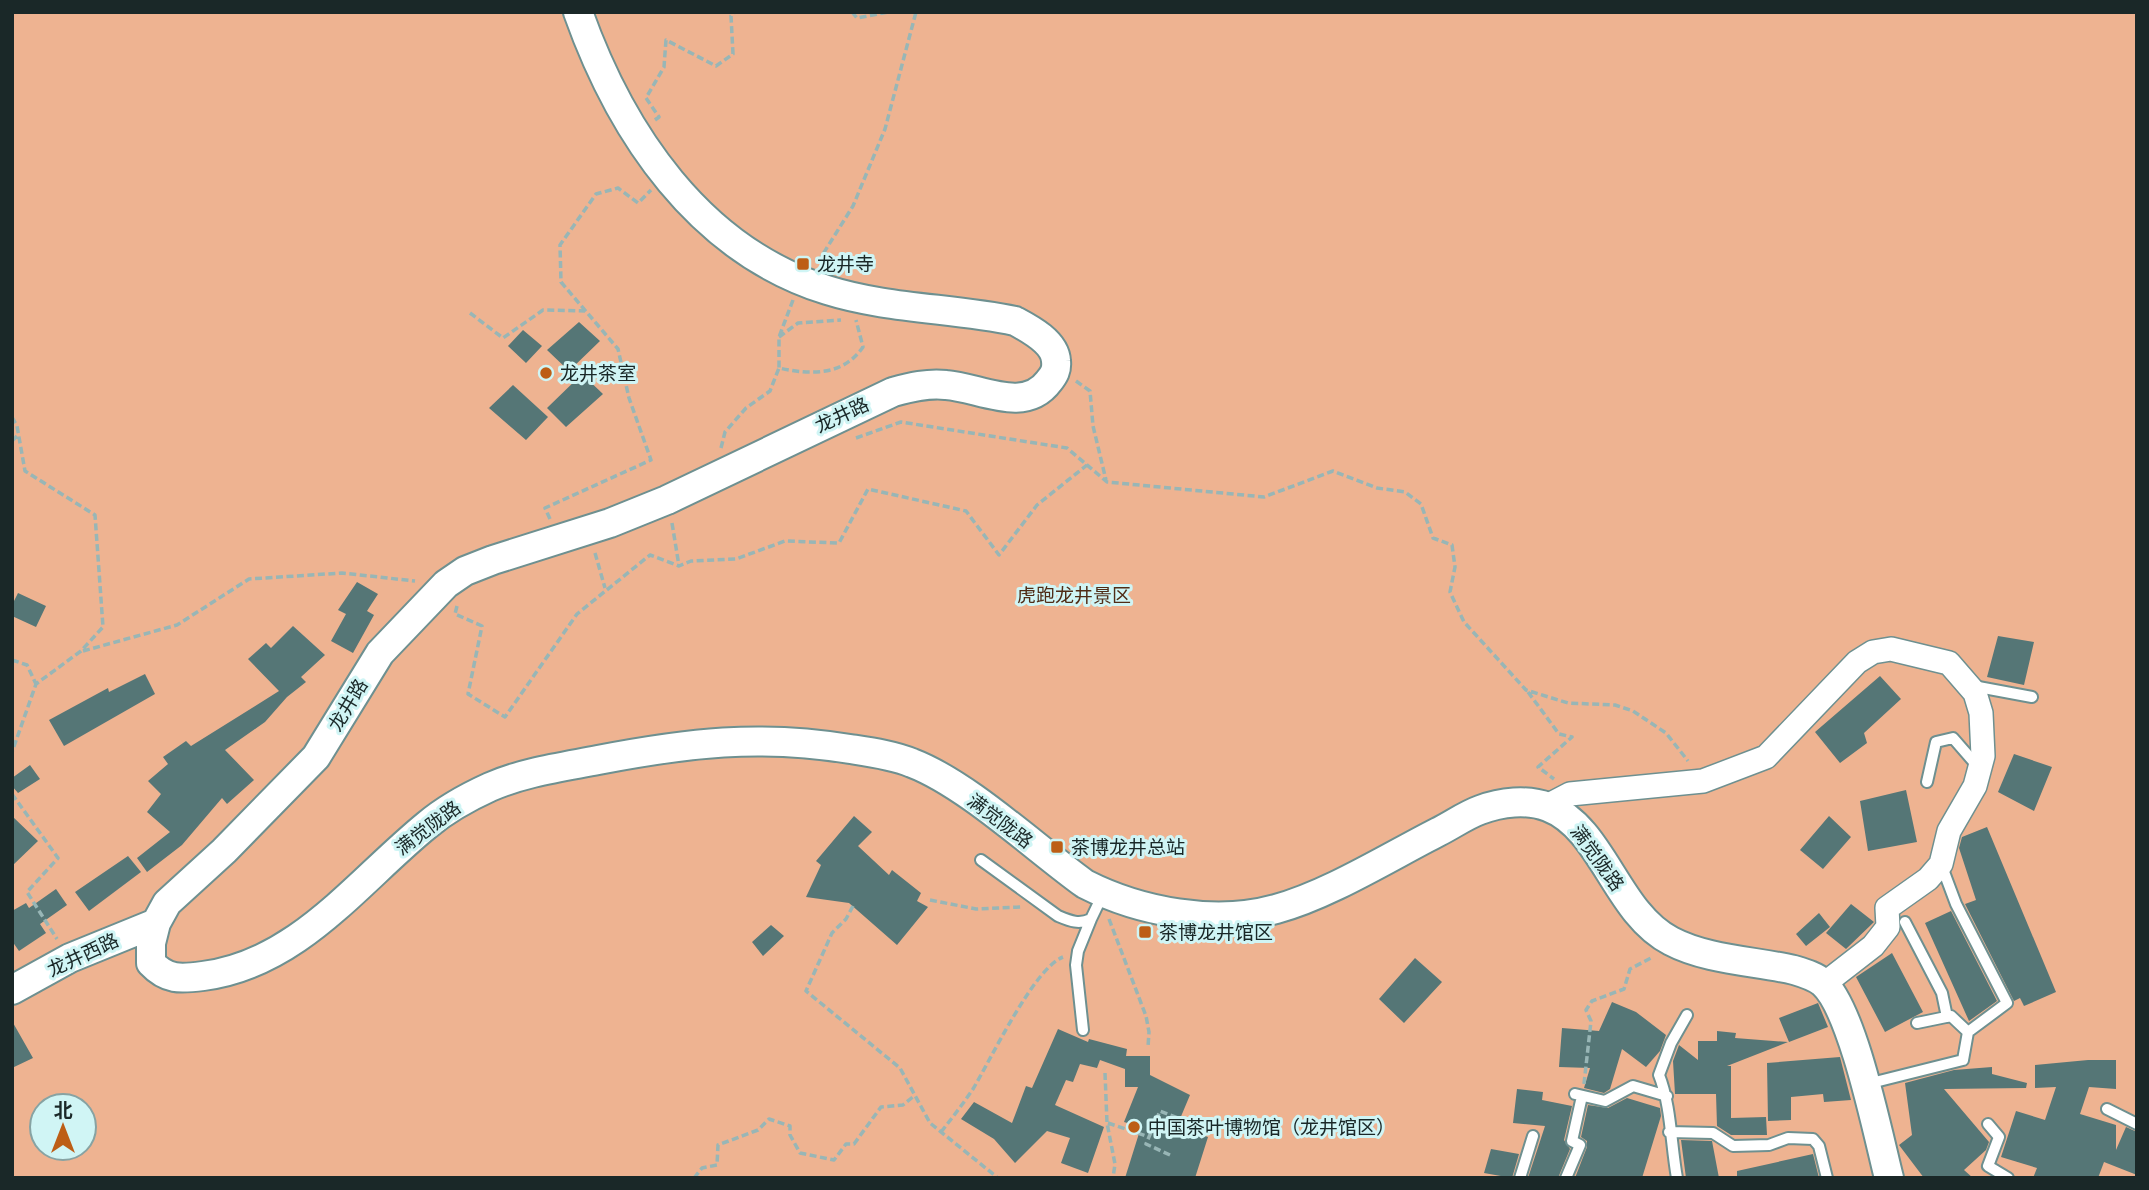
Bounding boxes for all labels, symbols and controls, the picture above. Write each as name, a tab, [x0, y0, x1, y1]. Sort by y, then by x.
place label: 龙井寺	[817, 254, 874, 275]
marker: 龙井寺	[795, 256, 811, 272]
place label: 龙井茶室	[560, 363, 636, 384]
marker: 龙井茶室	[538, 365, 554, 381]
street label: 龙井路	[812, 393, 872, 437]
park label: 虎跑龙井景区	[1017, 585, 1131, 606]
street label: 龙井路	[324, 675, 372, 735]
street label: 满觉陇路	[963, 790, 1037, 852]
street label: 满觉陇路	[391, 797, 465, 859]
street label: 满觉陇路	[1566, 821, 1628, 895]
place label: 茶博龙井总站	[1071, 837, 1185, 858]
marker: 茶博龙井总站	[1049, 839, 1065, 855]
place label: 茶博龙井馆区	[1159, 922, 1273, 943]
marker: 茶博龙井馆区	[1137, 924, 1153, 940]
street label: 龙井西路	[44, 929, 122, 981]
north arrow	[28, 1092, 98, 1162]
text: 北	[53, 1100, 73, 1121]
place label: 中国茶叶博物馆（龙井馆区）	[1148, 1117, 1395, 1138]
marker: 中国茶叶博物馆（龙井馆区）	[1126, 1119, 1142, 1135]

